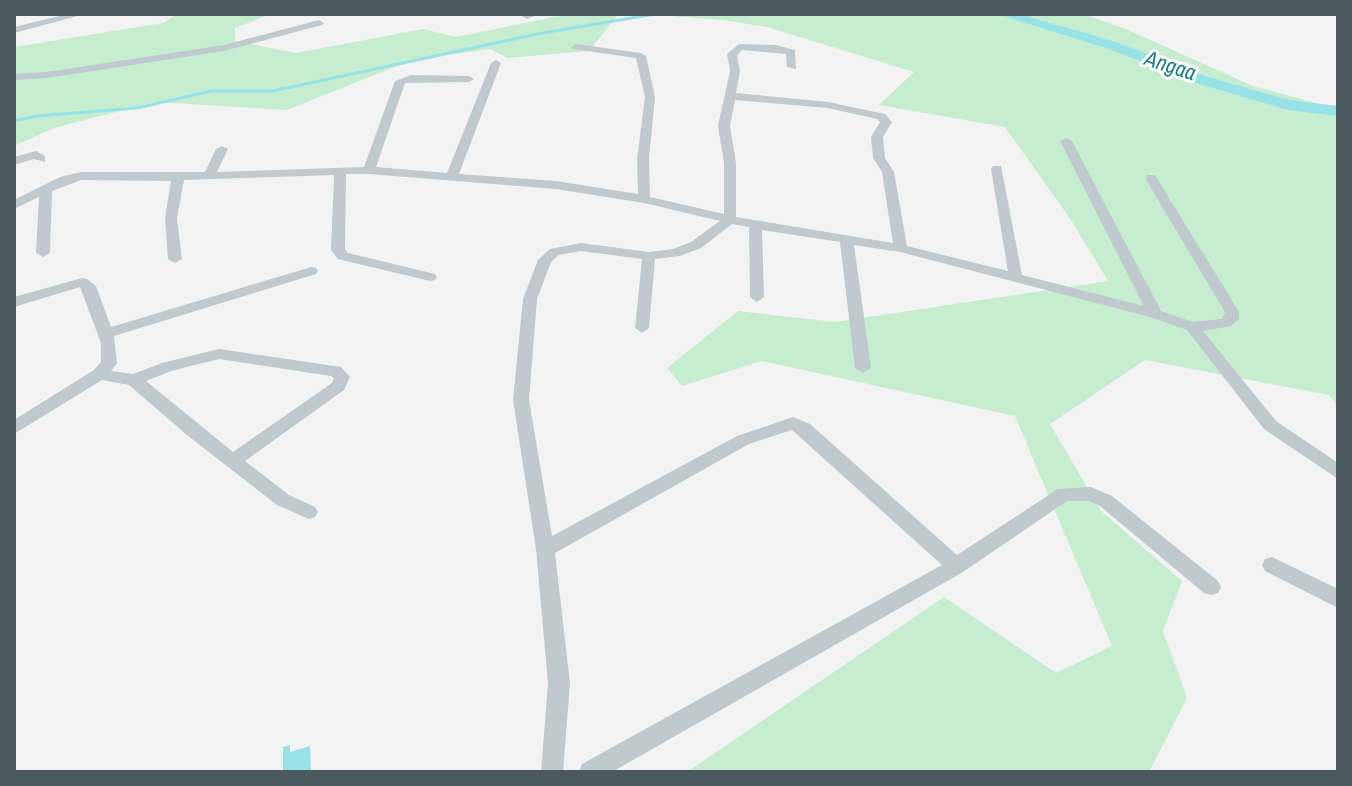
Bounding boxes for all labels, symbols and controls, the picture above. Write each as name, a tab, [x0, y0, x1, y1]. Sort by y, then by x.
water label: Angaa	[1141, 46, 1199, 88]

